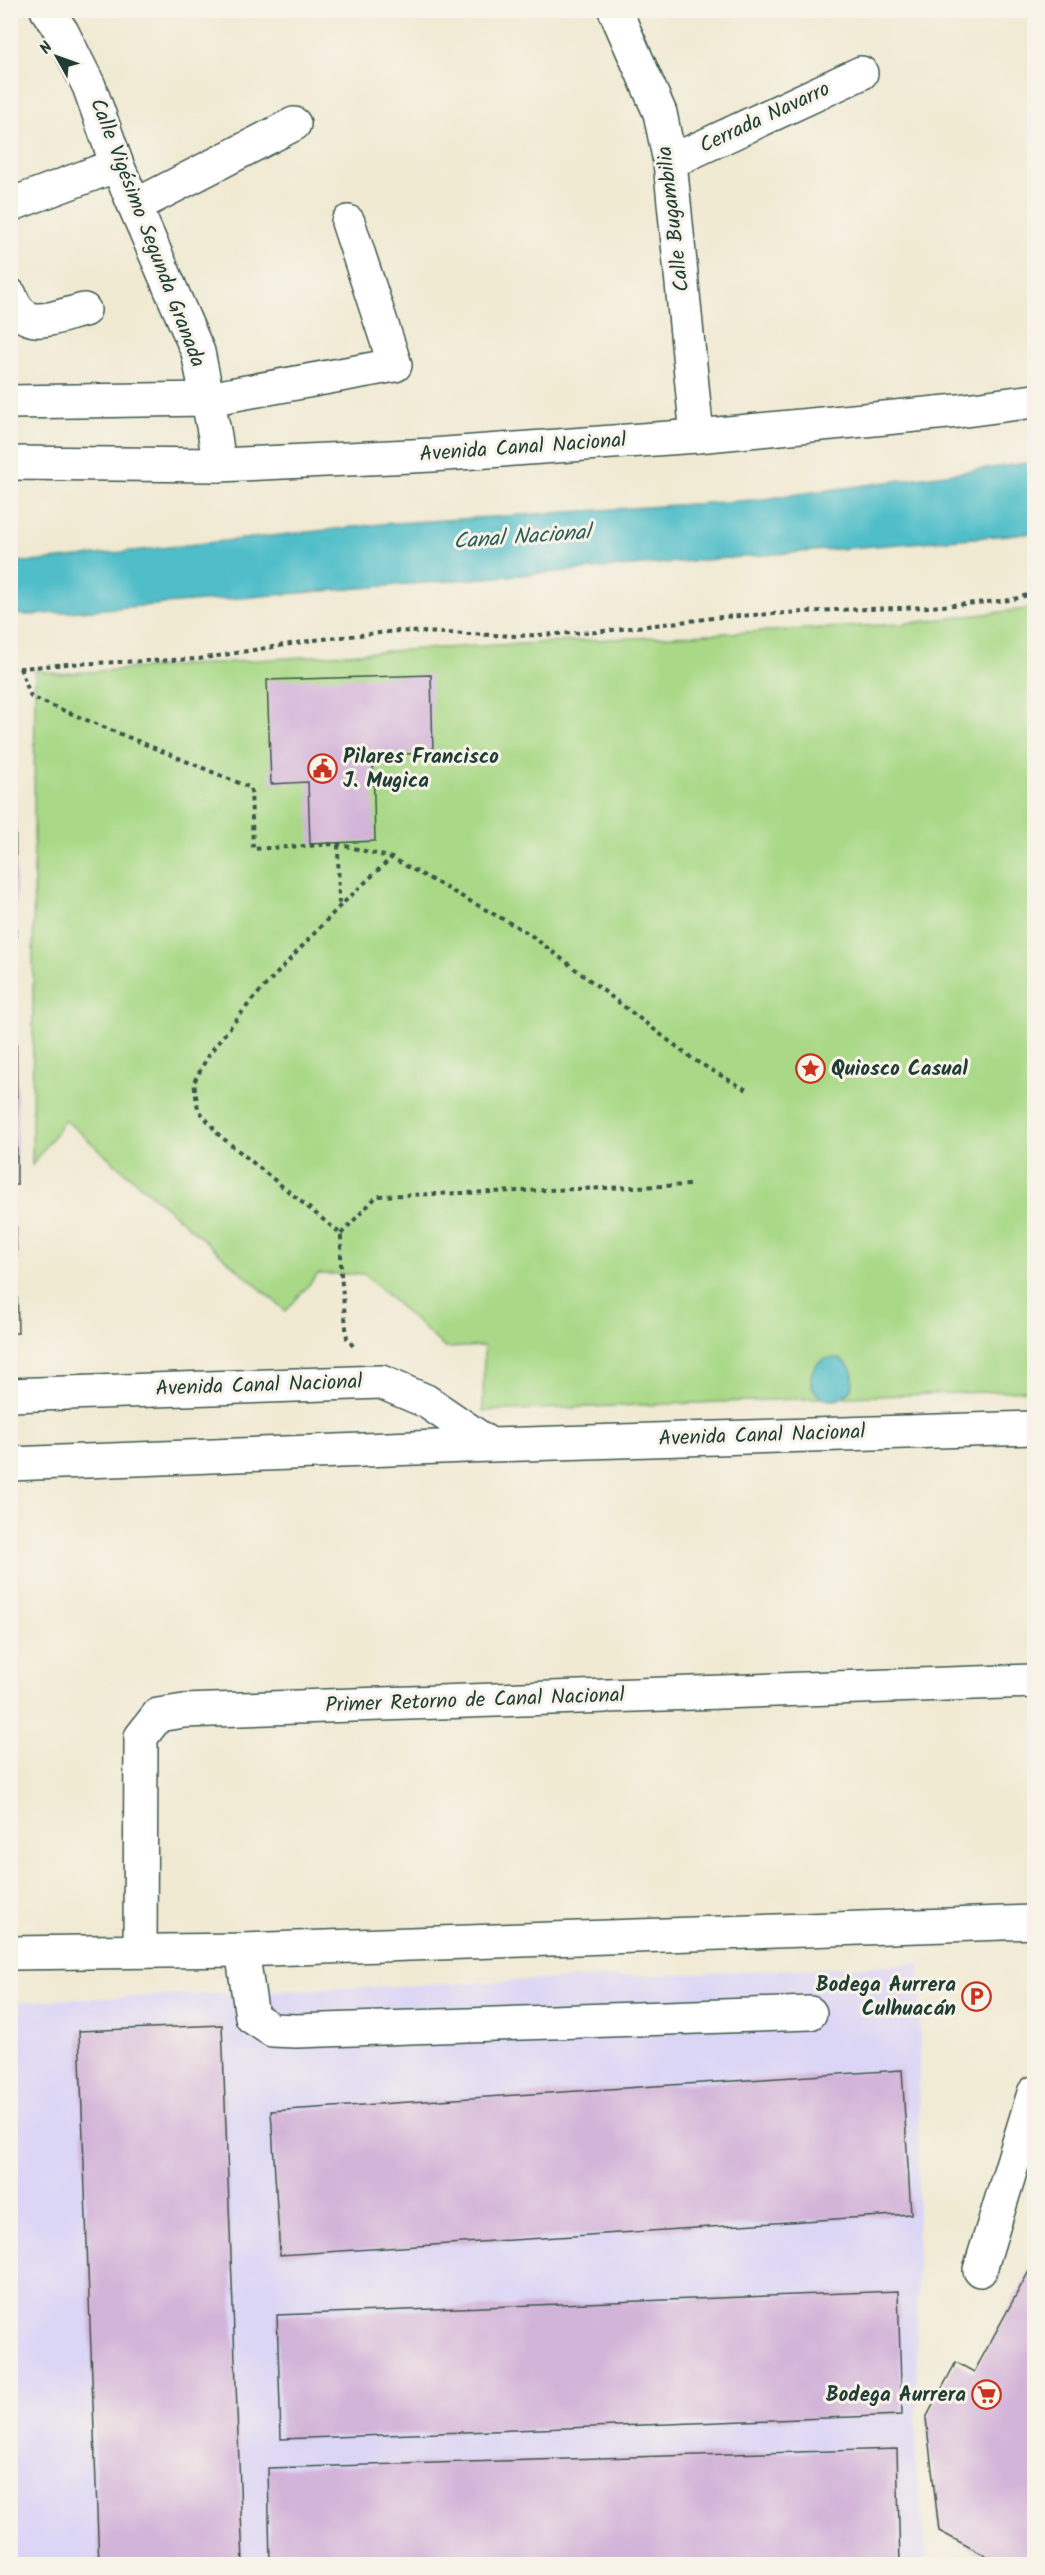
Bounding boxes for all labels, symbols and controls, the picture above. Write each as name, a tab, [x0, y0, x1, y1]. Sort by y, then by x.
north arrow	[27, 27, 87, 87]
text: N	[34, 36, 59, 60]
street label: Cerrada Navarro	[694, 73, 836, 163]
street label: Calle Vigésimo Segunda Granada	[80, 94, 214, 372]
street label: Calle Bugambilia	[649, 144, 699, 294]
street label: Avenida Canal Nacional	[419, 424, 627, 472]
water label: Canal Nacional	[452, 515, 596, 560]
place label: Pilares Francisco J. Mugica	[343, 741, 499, 798]
public building icon: Pilares Francisco J. Mugica	[306, 753, 338, 785]
place icon: Quiosco Casual	[794, 1053, 826, 1085]
place label: Quiosco Casual	[831, 1053, 968, 1086]
street label: Avenida Canal Nacional	[155, 1366, 363, 1406]
street label: Avenida Canal Nacional	[658, 1416, 866, 1456]
street label: Primer Retorno de Canal Nacional	[325, 1679, 625, 1723]
place label: Bodega Aurrera Culhuacán	[816, 1969, 956, 2026]
parking icon: Bodega Aurrera Culhuacán	[961, 1981, 993, 2013]
place label: Bodega Aurrera	[826, 2379, 966, 2412]
supermarket icon: Bodega Aurrera	[971, 2379, 1003, 2411]

